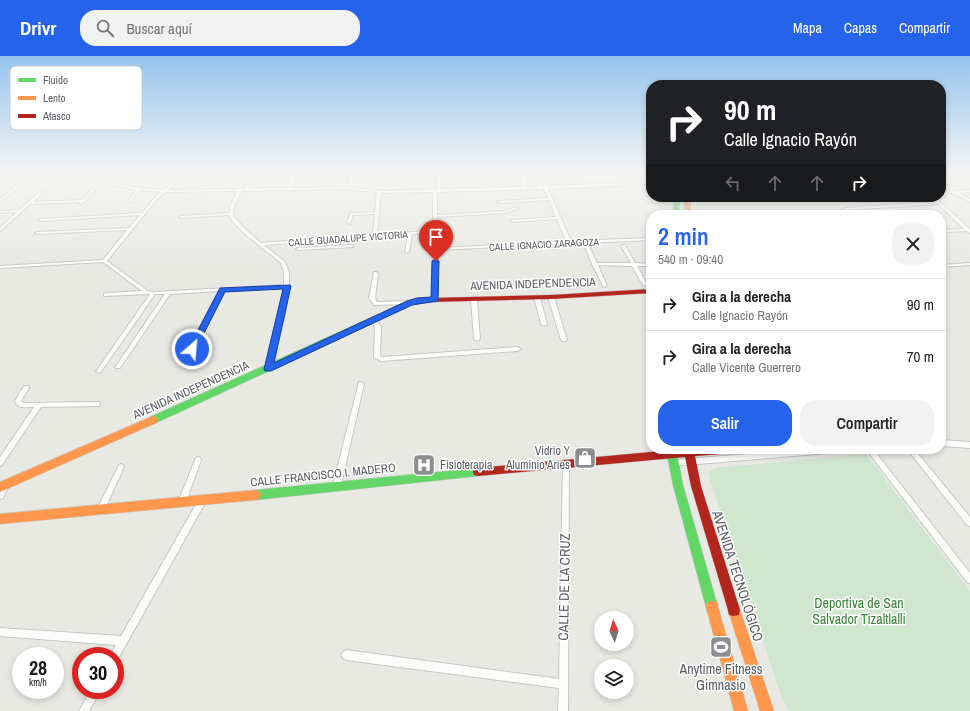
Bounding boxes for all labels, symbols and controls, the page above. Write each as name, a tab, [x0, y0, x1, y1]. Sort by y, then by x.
search box	[80, 10, 360, 46]
text: Drivr	[20, 15, 56, 41]
icon: search	[94, 17, 116, 39]
text: Buscar aquí	[126, 18, 192, 39]
text: Mapa	[793, 19, 822, 37]
text: Capas	[844, 19, 877, 37]
text: Compartir	[899, 19, 950, 37]
legend	[10, 66, 142, 130]
text: Fluido	[43, 73, 68, 87]
text: Lento	[43, 91, 66, 105]
text: 90 m	[724, 91, 776, 129]
icon: right	[658, 96, 710, 148]
text: Atasco	[42, 109, 71, 123]
text: Calle Ignacio Rayón	[724, 127, 857, 152]
icon: left	[722, 172, 744, 194]
icon: ahead	[764, 172, 786, 194]
icon: ahead	[806, 172, 828, 194]
icon: right	[848, 172, 870, 194]
pin	[419, 220, 453, 261]
text: 2 min	[658, 220, 709, 252]
button: close	[892, 223, 934, 265]
icon: arrive	[425, 226, 447, 248]
street label: CALLE GUADALUPE VICTORIA	[288, 228, 409, 249]
street label: CALLE IGNACIO ZARAGOZA	[489, 235, 600, 254]
text: 540 m · 09:40	[658, 251, 723, 268]
street label: AVENIDA INDEPENDENCIA	[469, 274, 596, 294]
text: Gira a la derecha	[692, 286, 791, 307]
icon: right	[658, 294, 680, 316]
text: 90 m	[907, 294, 934, 315]
text: Calle Ignacio Rayón	[692, 307, 788, 324]
position arrow	[171, 328, 213, 370]
text: Gira a la derecha	[692, 338, 791, 359]
icon: right	[658, 346, 680, 368]
text: 70 m	[907, 346, 934, 367]
street label: AVENIDA INDEPENDENCIA	[129, 357, 252, 423]
text: Calle Vicente Guerrero	[692, 359, 801, 376]
button: Salir	[658, 400, 792, 446]
button: Compartir	[800, 400, 934, 446]
place label: Vidrio Y Aluminio Aries	[505, 443, 570, 473]
shop icon: Vidrio Y Aluminio Aries	[572, 445, 598, 471]
hospital icon: Fisioterapia	[411, 452, 437, 478]
place label: Fisioterapia	[440, 457, 493, 473]
street label: CALLE FRANCISCO I. MADERO	[250, 459, 397, 491]
street label: AVENIDA TECNOLÓGICO	[708, 507, 768, 644]
street label: CALLE DE LA CRUZ	[554, 533, 574, 641]
park label: Deportiva de San Salvador Tizaltlalli	[812, 594, 906, 628]
north arrow	[594, 611, 634, 651]
map controls	[594, 611, 634, 699]
sports icon: Anytime Fitness Gimnasio	[708, 634, 734, 660]
speed limit sign: 30	[72, 647, 124, 699]
text: 28	[29, 654, 47, 681]
button: layers	[594, 659, 634, 699]
place label: Anytime Fitness Gimnasio	[679, 660, 763, 694]
text: km/h	[29, 676, 47, 689]

